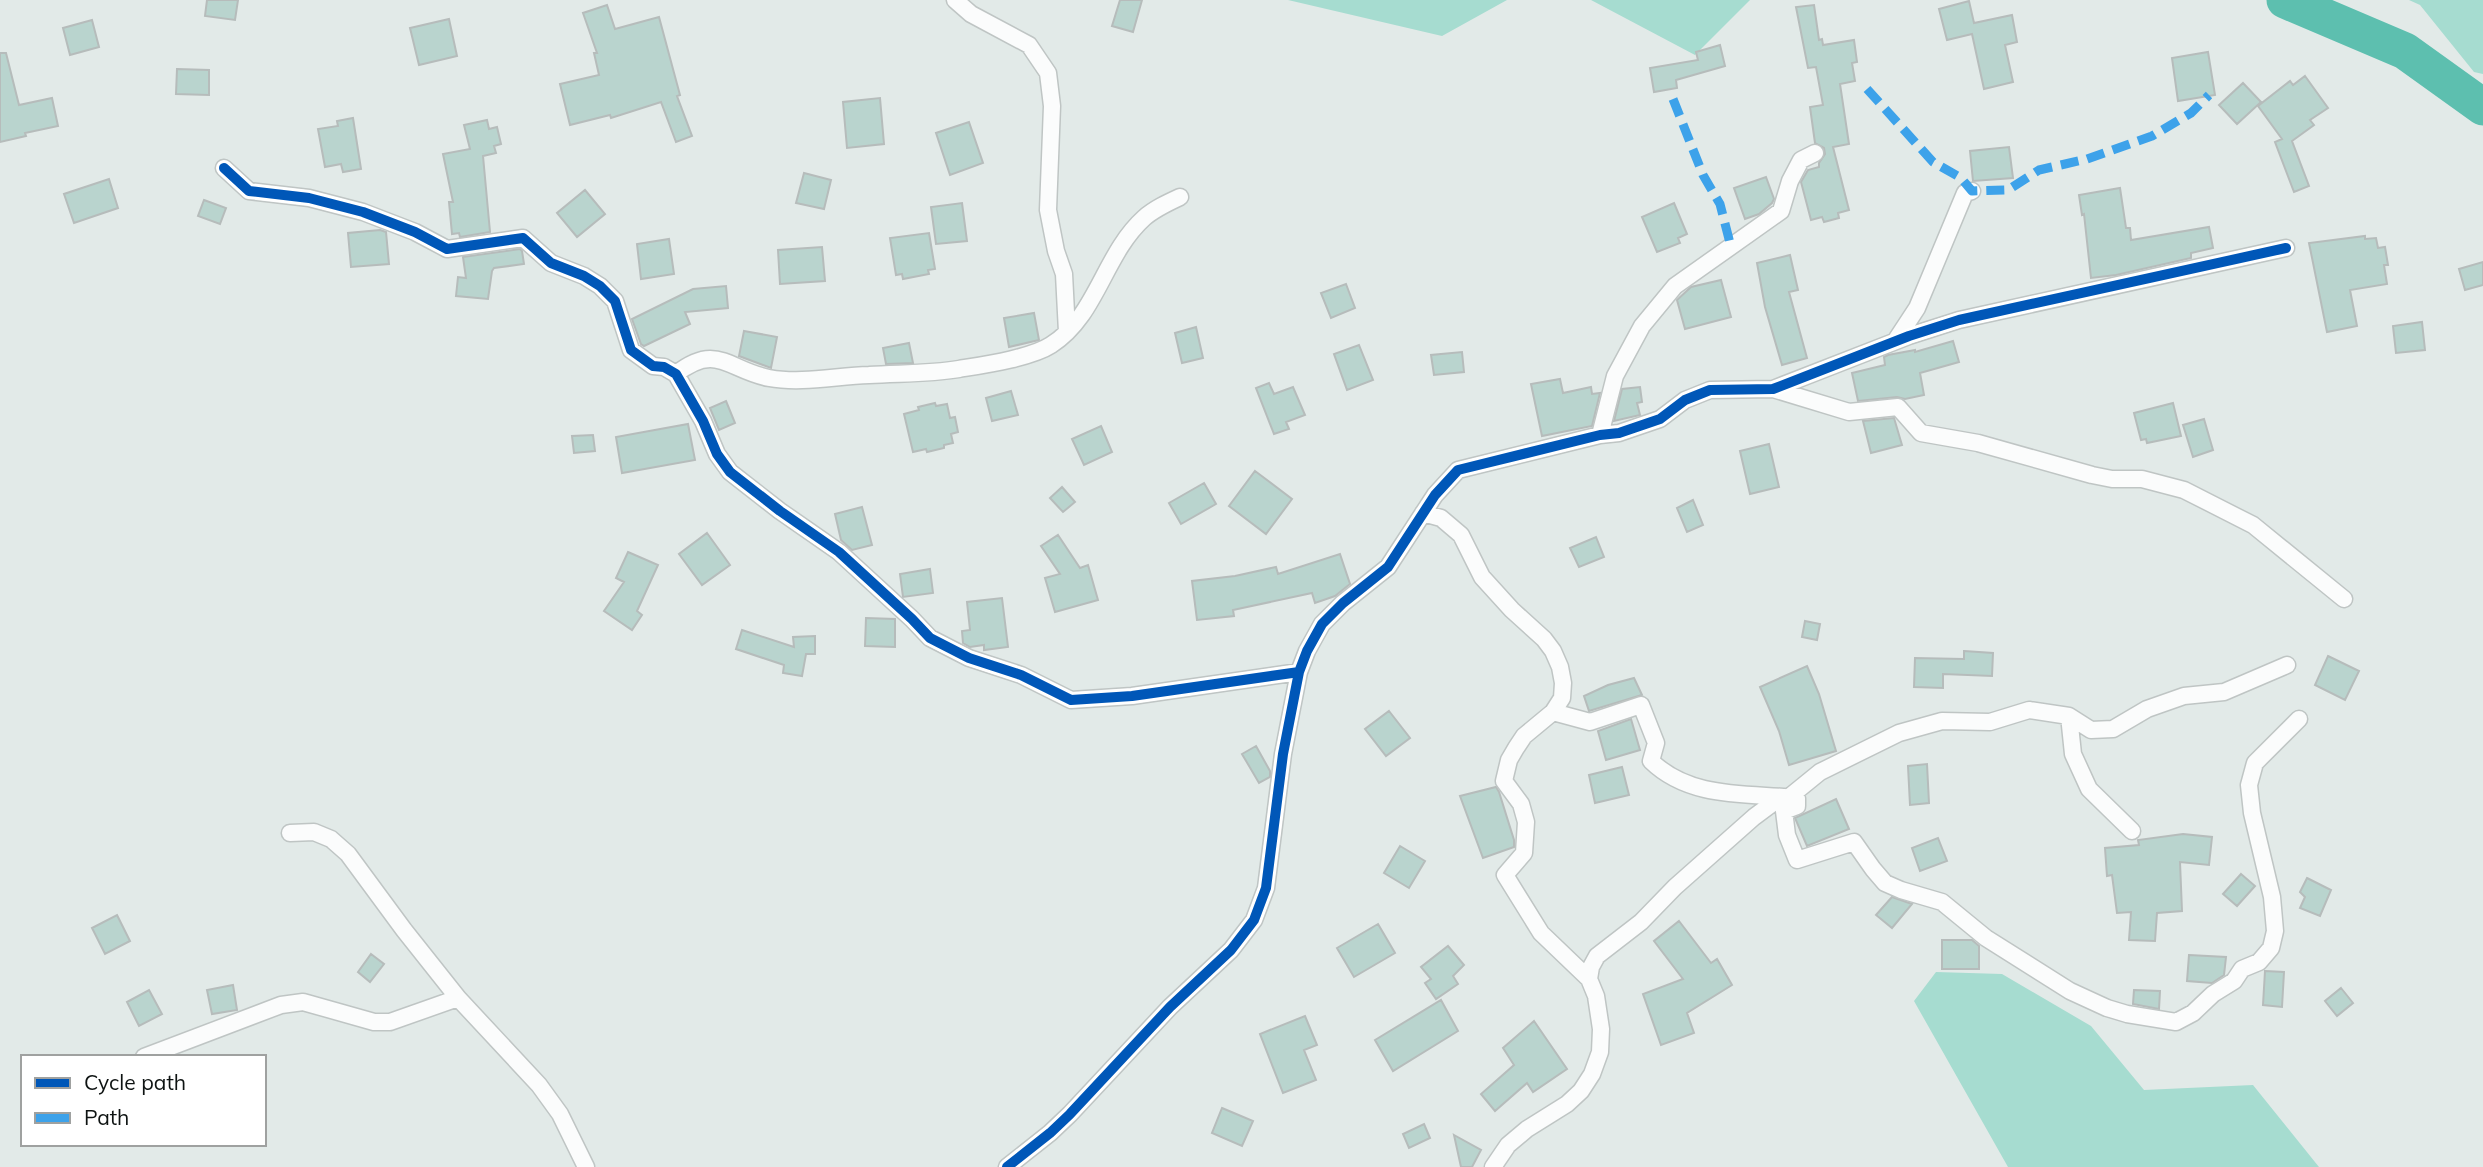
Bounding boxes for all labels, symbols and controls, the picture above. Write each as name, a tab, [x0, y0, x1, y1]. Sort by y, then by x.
legend	[21, 1055, 266, 1146]
text: Cycle path	[84, 1069, 186, 1095]
text: Path	[84, 1104, 129, 1130]

